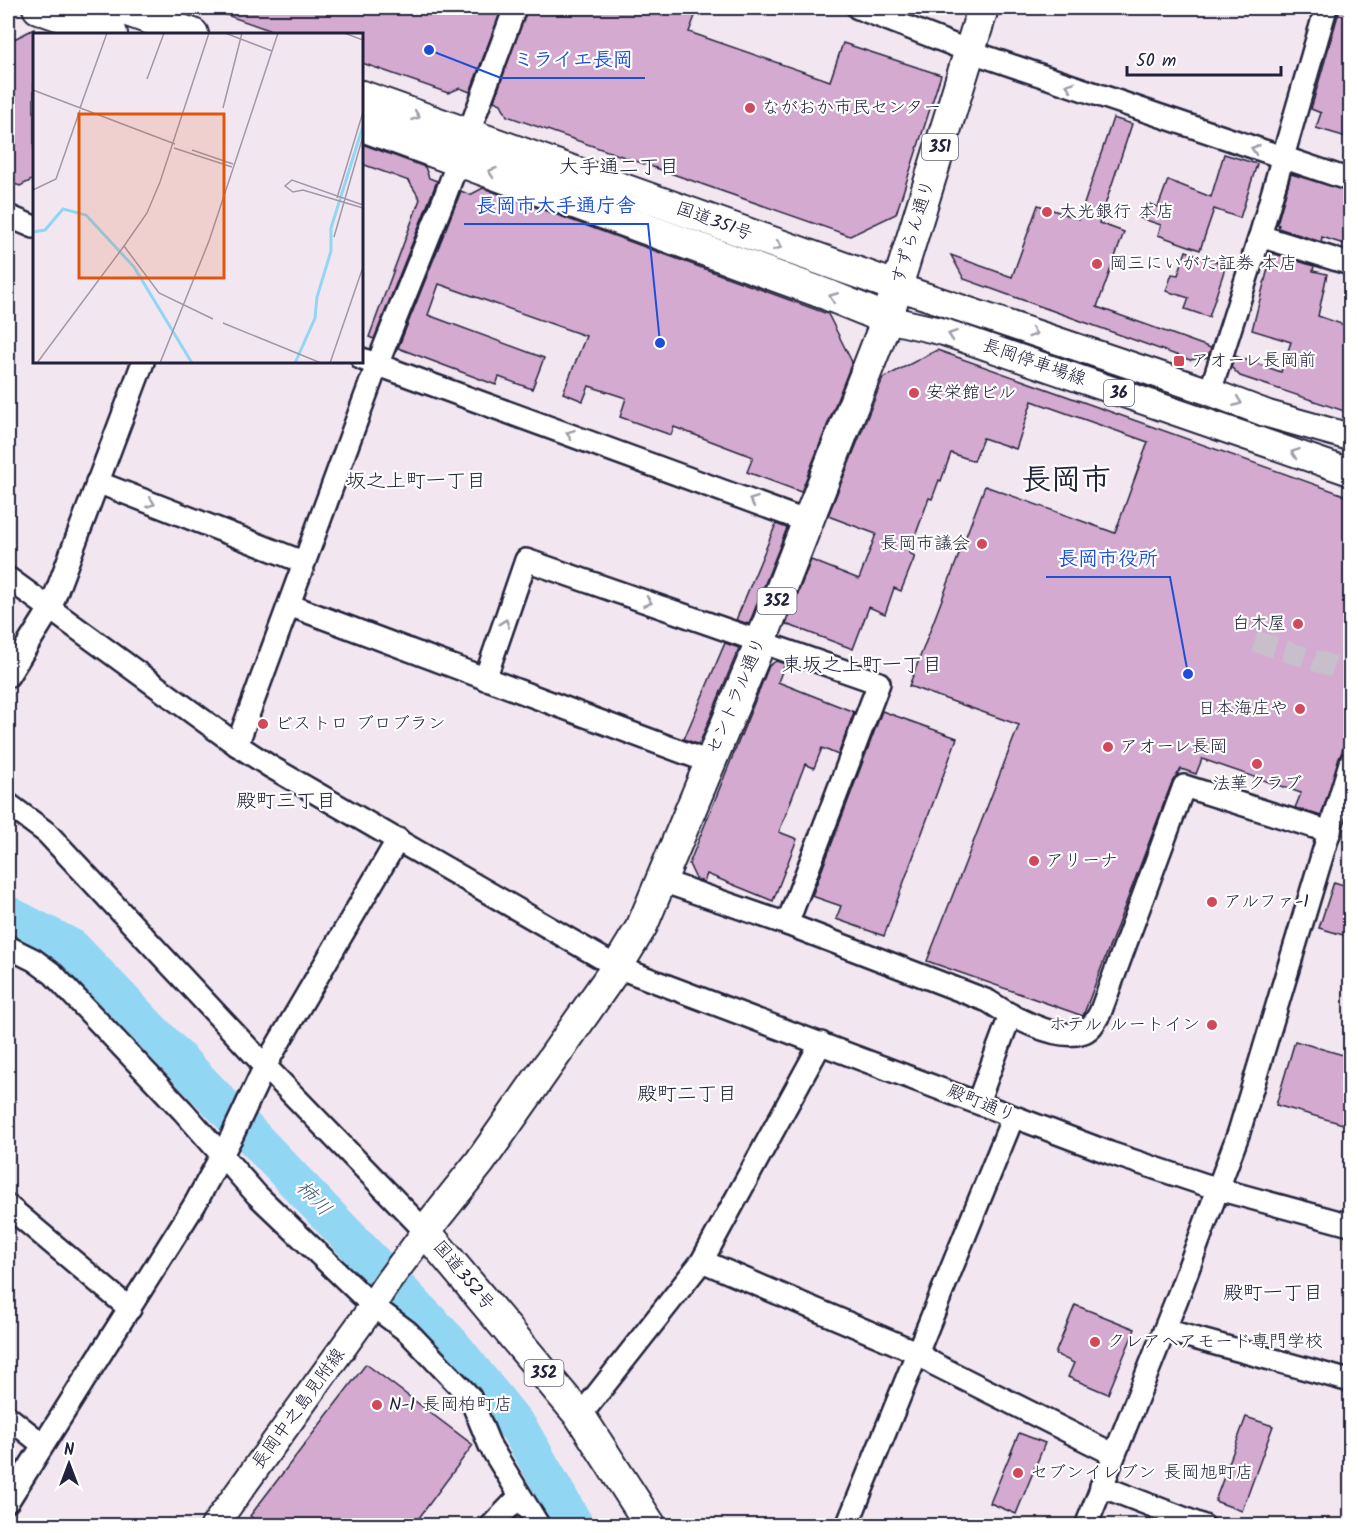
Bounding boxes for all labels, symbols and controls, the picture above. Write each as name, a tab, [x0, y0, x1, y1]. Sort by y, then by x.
inset map	[33, 33, 363, 363]
scale bar	[1127, 39, 1282, 77]
callout: ミライエ長岡	[501, 40, 645, 78]
text: ミライエ長岡	[513, 45, 633, 77]
text: 50 m	[1136, 47, 1176, 76]
one-way arrow	[1065, 81, 1076, 94]
place label: ながおか市民センター	[762, 94, 941, 123]
marker: ながおか市民センター	[743, 101, 757, 115]
one-way arrow	[411, 109, 421, 122]
road number: 351	[922, 134, 958, 160]
one-way arrow	[1250, 144, 1261, 157]
district label: 大手通二丁目	[559, 152, 679, 184]
one-way arrow	[487, 167, 498, 180]
street label: すずらん通り	[884, 176, 944, 288]
callout: 長岡市大手通庁舎	[464, 186, 648, 224]
text: 長岡市大手通庁舎	[476, 191, 636, 223]
street label: 国道351号	[672, 195, 756, 249]
place label: 大光銀行 本店	[1059, 198, 1174, 227]
marker: 大光銀行 本店	[1040, 205, 1054, 219]
one-way arrow	[772, 238, 783, 251]
place label: 岡三にいがた証券 本店	[1109, 250, 1297, 279]
marker: 岡三にいがた証券 本店	[1090, 257, 1104, 271]
one-way arrow	[828, 292, 839, 304]
one-way arrow	[1027, 325, 1038, 338]
one-way arrow	[947, 330, 958, 342]
street label: 長岡停車場線	[978, 332, 1090, 394]
place label: アオーレ長岡前	[1191, 347, 1316, 376]
marker: アオーレ長岡前	[1172, 354, 1186, 368]
place label: 安栄館ビル	[926, 379, 1016, 408]
road number: 36	[1104, 380, 1134, 406]
marker: 安栄館ビル	[907, 386, 921, 400]
one-way arrow	[1231, 395, 1242, 407]
one-way arrow	[565, 429, 576, 442]
one-way arrow	[1290, 448, 1301, 461]
district label: 長岡市	[1021, 457, 1111, 505]
district label: 坂之上町一丁目	[346, 466, 486, 498]
one-way arrow	[748, 495, 759, 508]
one-way arrow	[145, 496, 156, 509]
place label: 長岡市議会	[880, 530, 970, 559]
marker: 長岡市議会	[975, 537, 989, 551]
callout: 長岡市役所	[1046, 539, 1170, 577]
text: 長岡市役所	[1058, 544, 1158, 576]
road number: 352	[758, 588, 796, 614]
one-way arrow	[642, 595, 653, 608]
place label: 白木屋	[1232, 610, 1286, 639]
marker: 白木屋	[1291, 617, 1305, 631]
one-way arrow	[497, 618, 510, 629]
street label: セントラル通り	[699, 633, 775, 759]
district label: 東坂之上町一丁目	[782, 650, 942, 682]
place label: 日本海庄や	[1198, 695, 1288, 724]
marker: 日本海庄や	[1293, 702, 1307, 716]
place label: ビストロ ブロブラン	[275, 710, 446, 739]
marker: ビストロ ブロブラン	[256, 717, 270, 731]
place label: アオーレ長岡	[1120, 733, 1227, 762]
marker: アオーレ長岡	[1101, 740, 1115, 754]
marker: 法華クラブ	[1250, 757, 1264, 771]
place label: 法華クラブ	[1212, 770, 1302, 799]
district label: 殿町三丁目	[236, 786, 336, 818]
place label: アリーナ	[1046, 847, 1118, 876]
marker: アリーナ	[1027, 854, 1041, 868]
place label: アルファ-1	[1224, 888, 1309, 917]
marker: アルファ-1	[1205, 895, 1219, 909]
place label: ホテル ルートイン	[1049, 1011, 1200, 1040]
marker: ホテル ルートイン	[1205, 1018, 1219, 1032]
street label: 殿町通り	[942, 1077, 1020, 1131]
district label: 殿町二丁目	[637, 1079, 737, 1111]
water label: 柿川	[288, 1173, 338, 1225]
street label: 国道352号	[425, 1234, 501, 1318]
district label: 殿町一丁目	[1223, 1278, 1323, 1310]
place label: クレアヘアモード専門学校	[1107, 1328, 1323, 1357]
marker: クレアヘアモード専門学校	[1088, 1335, 1102, 1349]
street label: 長岡中之島見附線	[245, 1342, 353, 1476]
road number: 352	[524, 1360, 564, 1386]
place label: N-1 長岡柏町店	[389, 1391, 512, 1420]
marker: N-1 長岡柏町店	[370, 1398, 384, 1412]
north arrow	[39, 1434, 99, 1494]
text: N	[64, 1438, 74, 1463]
place label: セブンイレブン 長岡旭町店	[1030, 1459, 1253, 1488]
marker: セブンイレブン 長岡旭町店	[1011, 1466, 1025, 1480]

